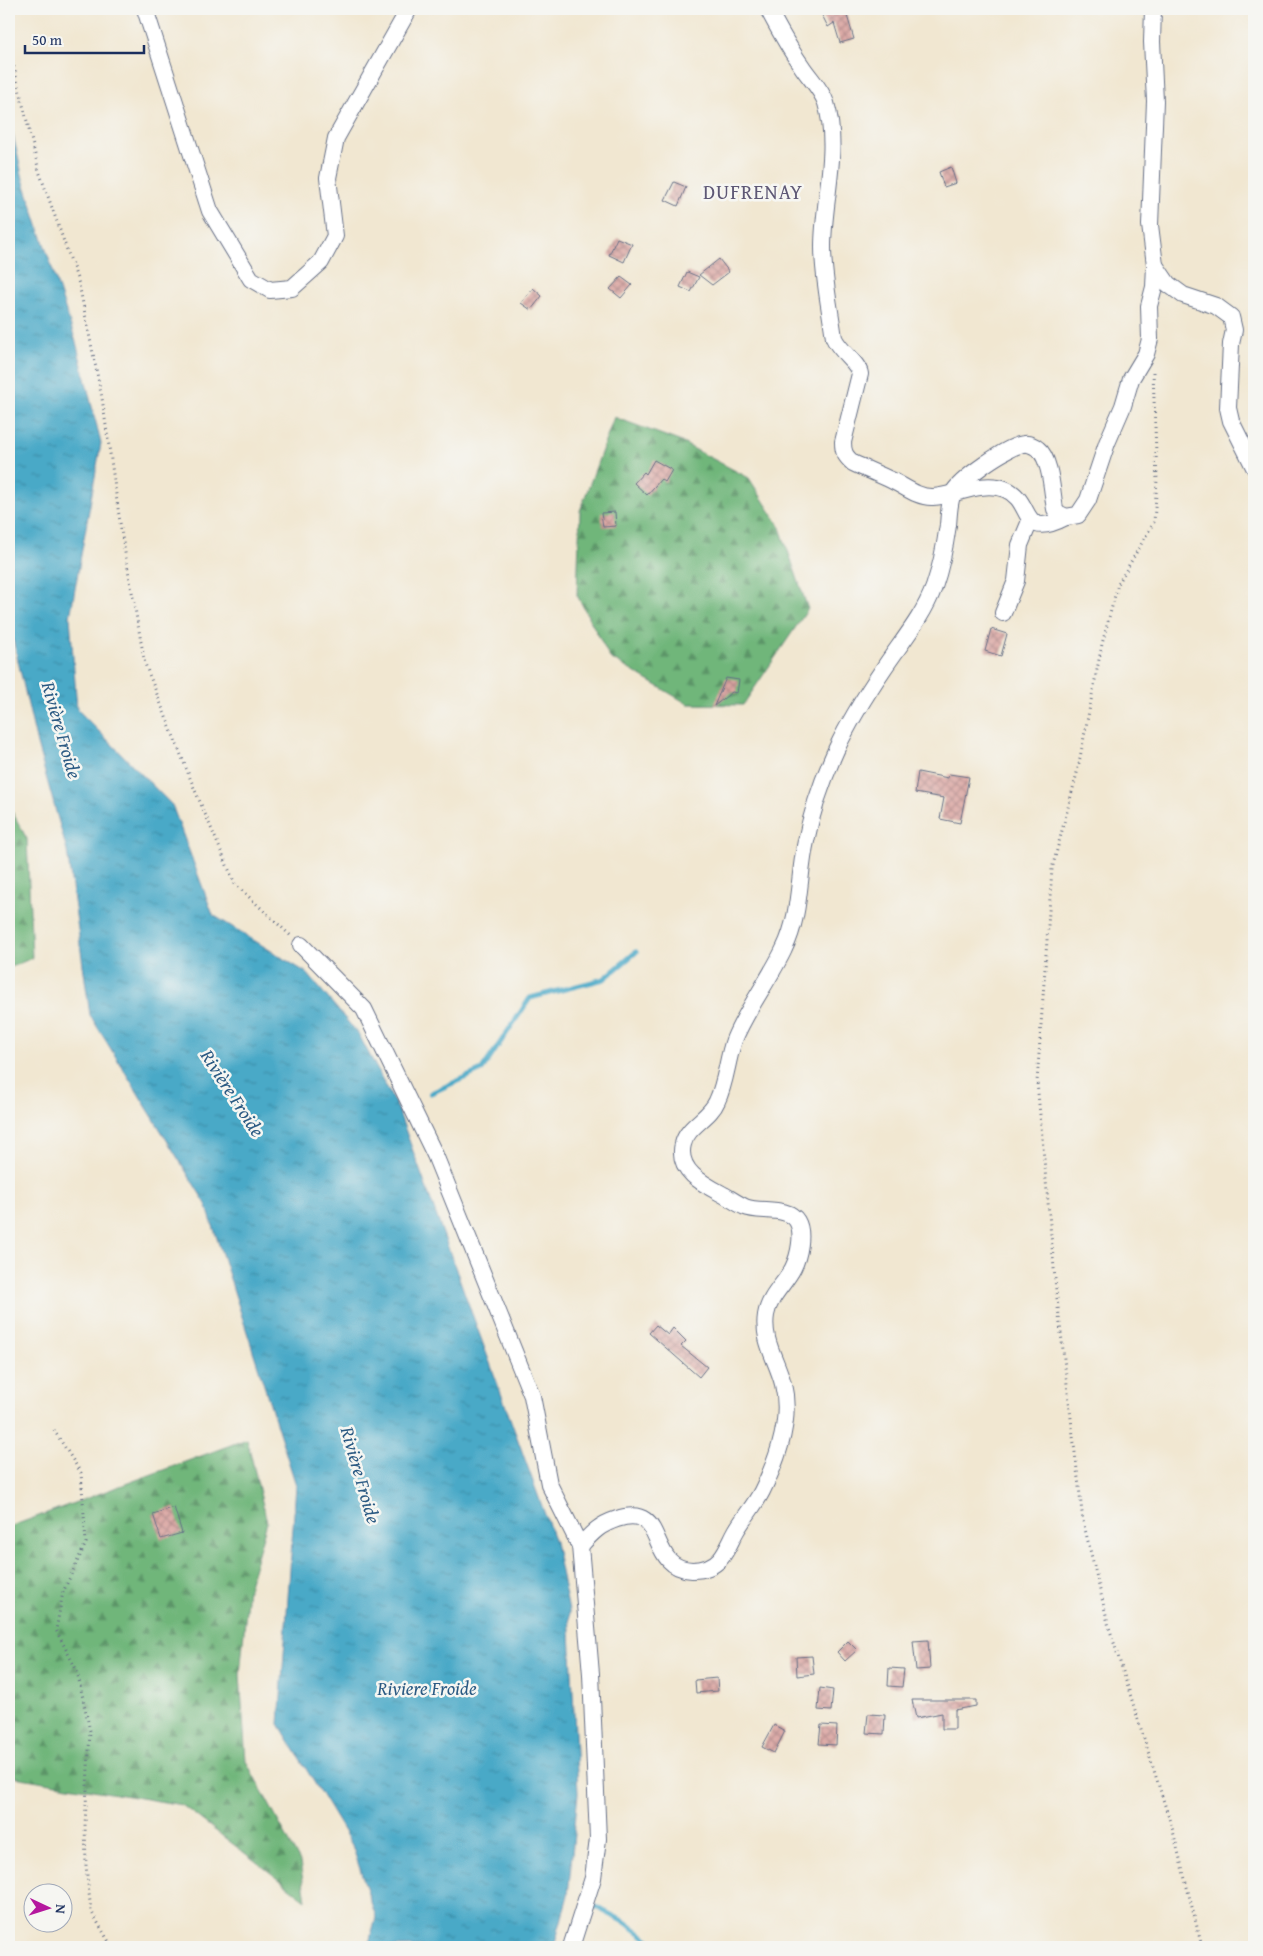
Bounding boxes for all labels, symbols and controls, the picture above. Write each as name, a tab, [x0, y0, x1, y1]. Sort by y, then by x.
scale bar	[25, 22, 144, 54]
text: 50 m	[32, 29, 63, 50]
district label: DUFRENAY	[703, 177, 803, 206]
water label: Rivière Froide	[35, 677, 89, 782]
water label: Rivière Froide	[194, 1043, 272, 1143]
water label: Rivière Froide	[334, 1422, 388, 1527]
water label: Riviere Froide	[376, 1674, 477, 1702]
north arrow	[22, 1884, 72, 1934]
text: N	[51, 1904, 71, 1915]

